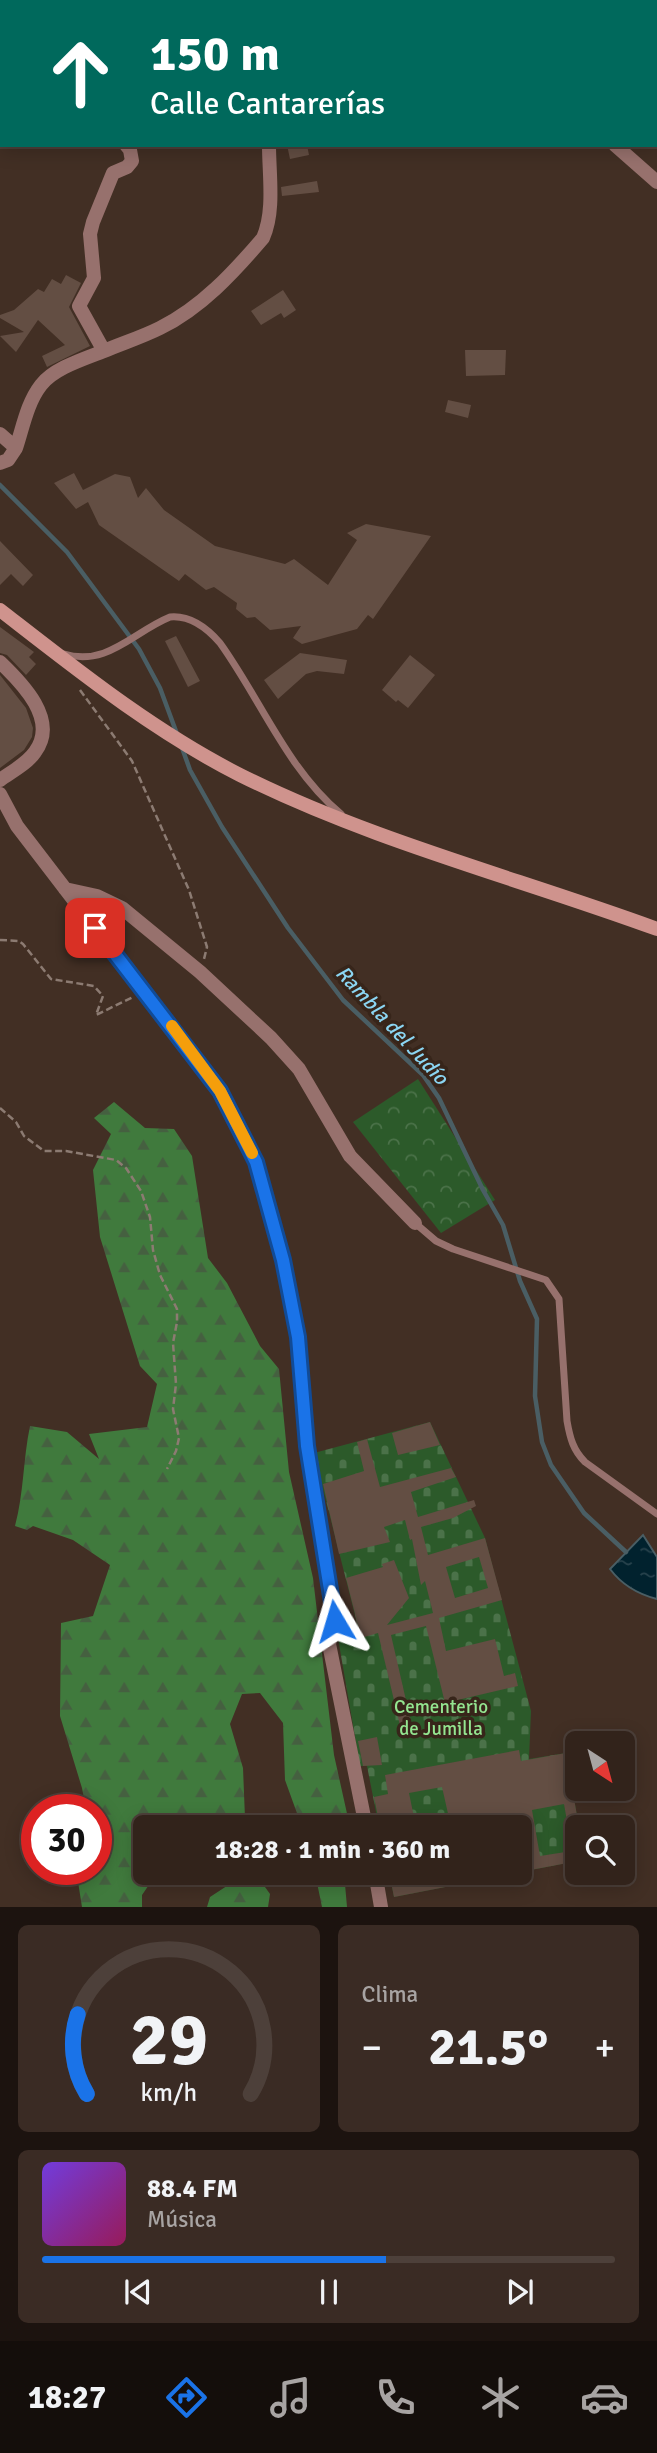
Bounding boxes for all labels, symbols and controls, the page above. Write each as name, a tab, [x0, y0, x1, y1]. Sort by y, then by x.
text: 150 m	[150, 24, 280, 84]
icon: ahead	[35, 28, 126, 119]
text: Calle Cantarerías	[150, 84, 385, 123]
pin	[65, 898, 125, 958]
icon: arrive	[76, 909, 114, 947]
water label: Rambla del Judío	[330, 960, 455, 1091]
position arrow	[298, 1584, 372, 1658]
park label: Cementerio de Jumilla	[394, 1695, 488, 1741]
north arrow	[565, 1731, 635, 1801]
map controls	[565, 1731, 635, 1885]
speed limit sign: 30	[21, 1794, 112, 1885]
button: search	[565, 1815, 635, 1885]
text: 18:28 · 1 min · 360 m	[215, 1834, 450, 1866]
text: Clima	[362, 1980, 418, 2009]
text: 29	[129, 1997, 208, 2086]
text: 21.5°	[428, 2015, 548, 2079]
text: −	[362, 2024, 382, 2071]
text: +	[594, 2024, 615, 2071]
text: km/h	[140, 2077, 197, 2108]
text: 88.4 FM	[147, 2173, 238, 2205]
text: Música	[147, 2205, 217, 2234]
icon: previous	[119, 2273, 157, 2311]
icon: pause	[310, 2273, 348, 2311]
icon: next	[501, 2273, 539, 2311]
icon: directions	[162, 2373, 211, 2422]
icon: music	[266, 2373, 315, 2422]
icon: phone	[371, 2373, 420, 2422]
icon: climate	[476, 2373, 525, 2422]
icon: car	[580, 2373, 629, 2422]
text: 18:27	[28, 2378, 106, 2417]

